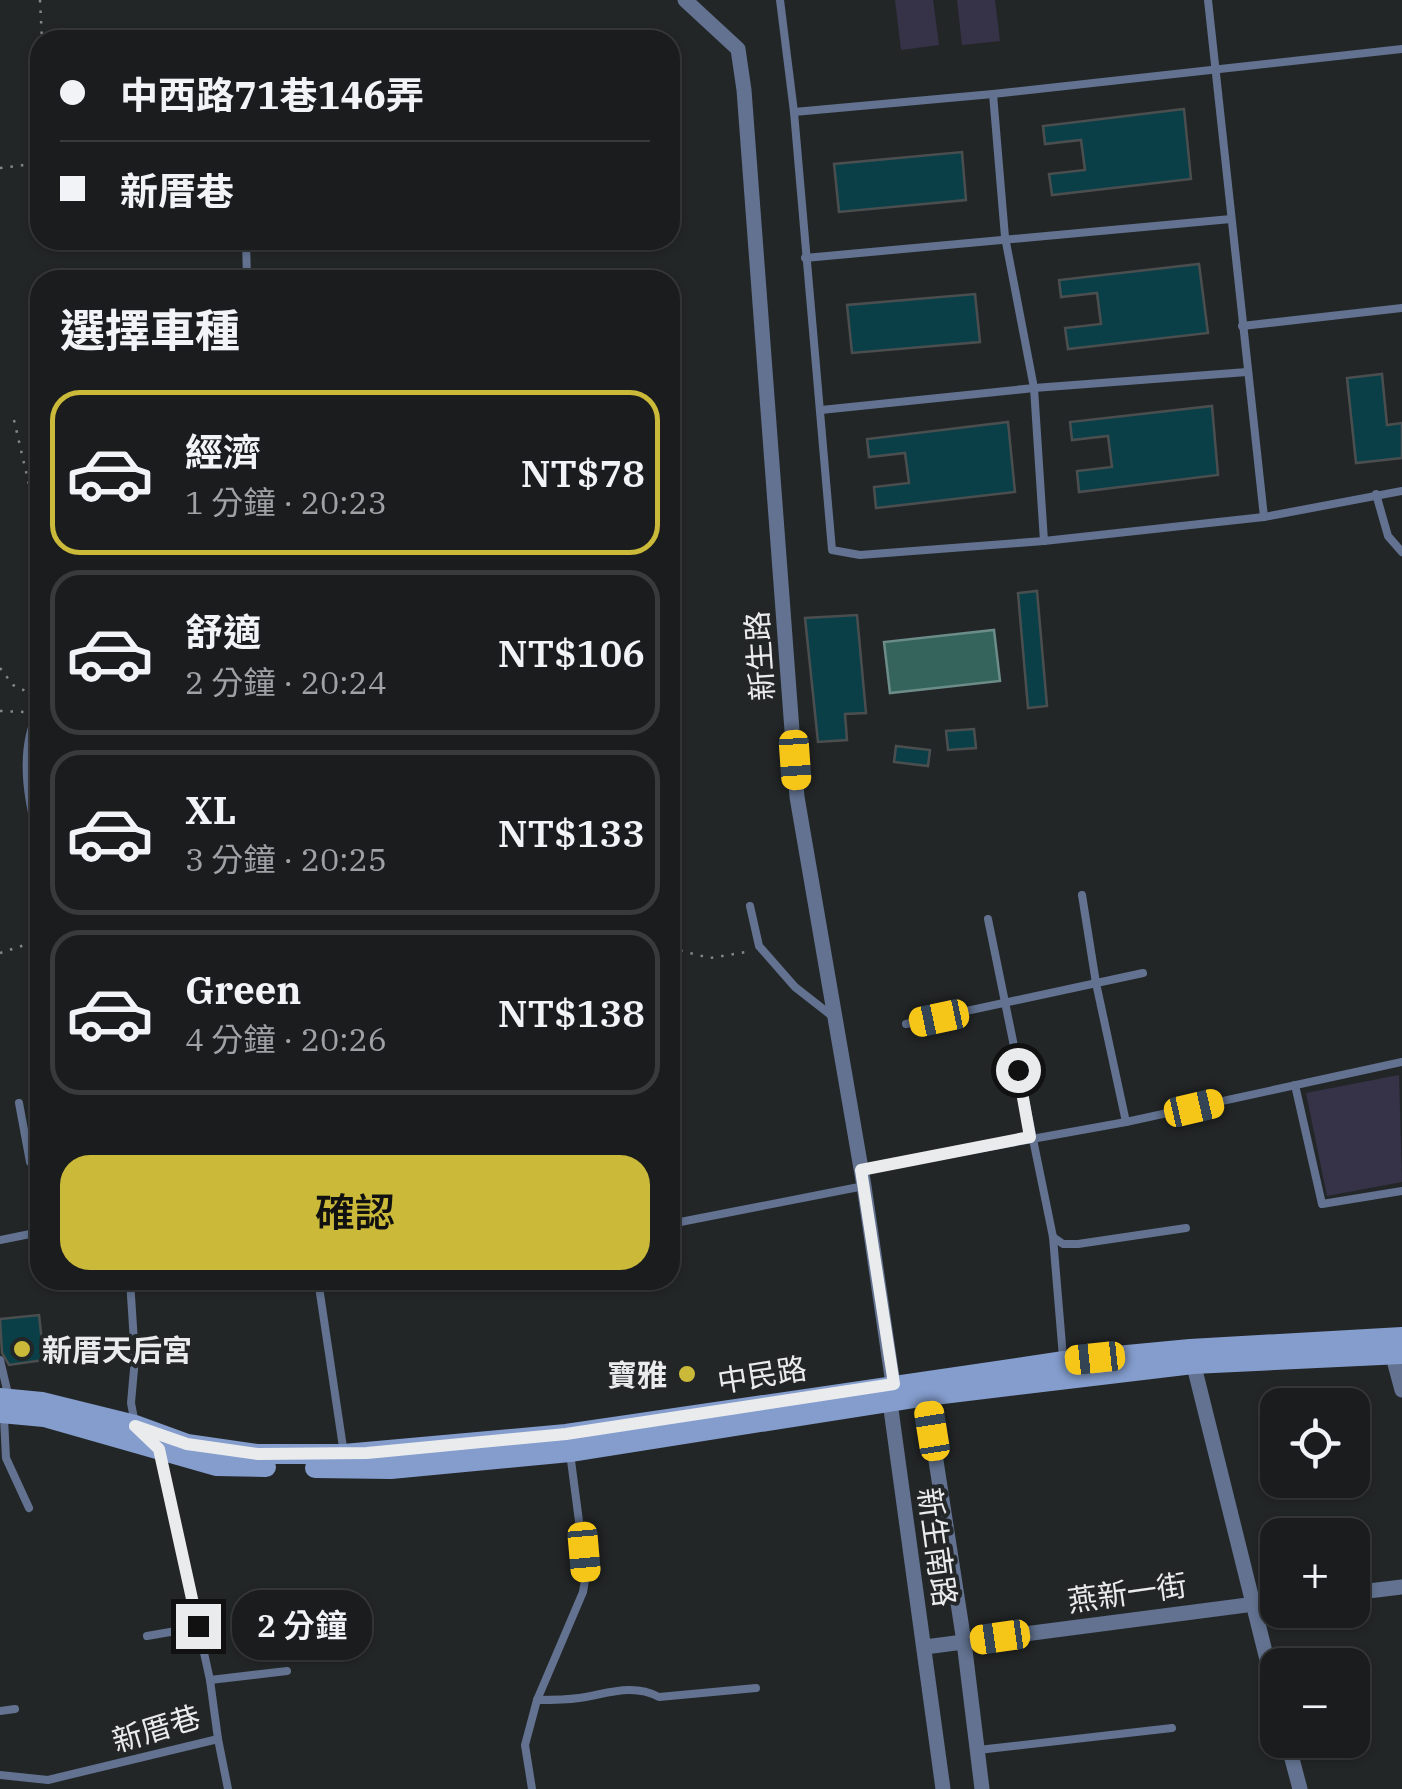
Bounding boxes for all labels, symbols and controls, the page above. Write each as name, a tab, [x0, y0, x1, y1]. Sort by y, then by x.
text: 中西路71巷146弄	[120, 70, 424, 119]
text: 新厝巷	[120, 166, 234, 215]
text: 選擇車種	[60, 301, 240, 359]
text: 經濟	[185, 427, 261, 476]
icon: car	[65, 428, 155, 518]
text: NT$78	[521, 448, 645, 497]
text: 1 分鐘 · 20:23	[185, 481, 387, 523]
text: 舒適	[185, 607, 261, 656]
icon: car	[65, 608, 155, 698]
street label: 新生路	[736, 610, 782, 702]
text: NT$106	[498, 628, 645, 677]
text: 2 分鐘 · 20:24	[185, 661, 387, 703]
car	[778, 729, 812, 791]
text: XL	[185, 785, 236, 834]
icon: car	[65, 788, 155, 878]
text: NT$133	[498, 808, 645, 857]
text: 3 分鐘 · 20:25	[185, 838, 387, 880]
text: Green	[185, 965, 301, 1014]
icon: car	[65, 968, 155, 1058]
text: NT$138	[498, 988, 645, 1037]
car	[907, 997, 971, 1039]
text: 4 分鐘 · 20:26	[185, 1018, 387, 1060]
route start	[996, 1048, 1041, 1093]
car	[1161, 1087, 1227, 1129]
button: 確認	[60, 1155, 650, 1270]
place label: 新厝天后宮	[42, 1330, 192, 1369]
marker: 新厝天后宮	[11, 1338, 33, 1360]
car	[1064, 1340, 1126, 1376]
street label: 中民路	[715, 1348, 809, 1400]
place label: 寶雅	[607, 1355, 667, 1394]
marker: 寶雅	[676, 1363, 698, 1385]
map controls	[1260, 1388, 1370, 1758]
button: locate	[1260, 1388, 1370, 1498]
car	[912, 1399, 952, 1463]
street label: 新生南路	[910, 1485, 966, 1609]
button: +	[1260, 1518, 1370, 1628]
car	[566, 1521, 602, 1583]
street label: 燕新一街	[1065, 1564, 1189, 1620]
callout: 2 分鐘	[233, 1591, 373, 1661]
route end	[176, 1604, 221, 1649]
text: 2 分鐘	[257, 1604, 347, 1646]
car	[968, 1618, 1032, 1656]
button: −	[1260, 1648, 1370, 1758]
street label: 新厝巷	[107, 1696, 205, 1760]

